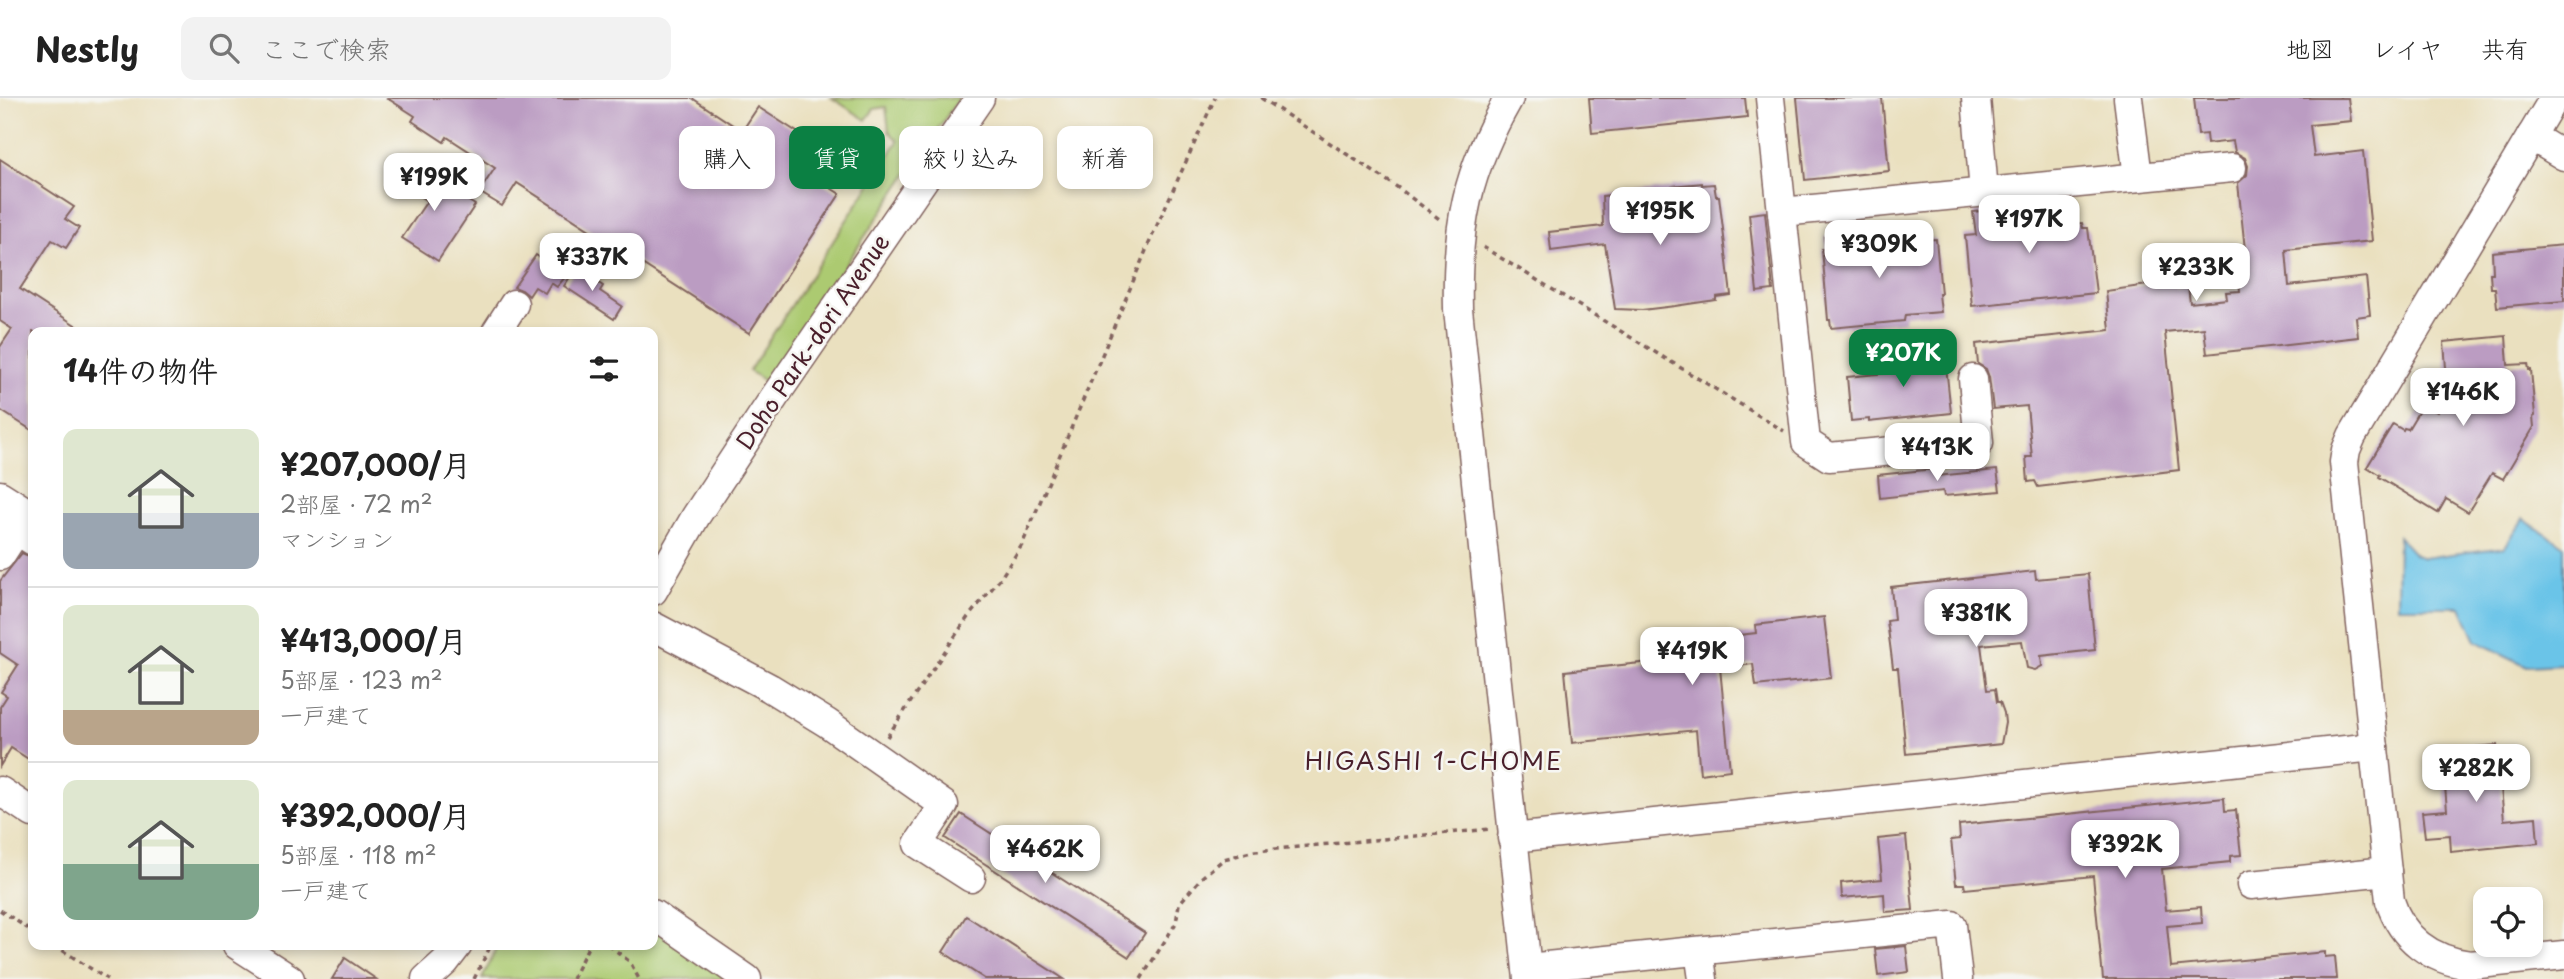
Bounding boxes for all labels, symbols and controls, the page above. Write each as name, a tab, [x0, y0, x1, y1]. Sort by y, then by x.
search box	[181, 17, 671, 80]
text: Nestly	[35, 23, 139, 73]
icon: search	[205, 29, 243, 67]
text: ここで検索	[261, 29, 391, 68]
text: 地図	[2286, 30, 2334, 66]
text: レイヤ	[2372, 30, 2443, 66]
text: 共有	[2481, 30, 2529, 66]
chip: 購入	[679, 126, 775, 189]
chip: 賃貸	[789, 126, 885, 189]
chip: 絞り込み	[899, 126, 1043, 189]
chip: 新着	[1057, 126, 1153, 189]
pin: ¥199K	[385, 153, 483, 213]
text: ¥199K	[400, 158, 468, 193]
pin: ¥195K	[1611, 188, 1709, 247]
text: ¥195K	[1625, 192, 1695, 227]
pin: ¥197K	[1980, 195, 2078, 255]
text: ¥197K	[1995, 200, 2063, 235]
pin: ¥309K	[1830, 220, 1928, 280]
text: ¥309K	[1841, 225, 1917, 260]
street label: Doho Park-dori Avenue	[726, 226, 897, 456]
pin: ¥337K	[543, 234, 641, 293]
text: ¥337K	[556, 238, 628, 273]
pin: ¥233K	[2147, 244, 2245, 303]
text: ¥233K	[2158, 248, 2234, 283]
pin: ¥207K	[1854, 330, 1952, 389]
text: ¥207K	[1865, 334, 1941, 369]
text: 14件の物件	[63, 347, 218, 392]
icon: filters	[585, 350, 623, 388]
pin: ¥146K	[2414, 368, 2512, 428]
text: ¥146K	[2426, 373, 2500, 408]
pin: ¥413K	[1888, 424, 1986, 483]
text: ¥413K	[1901, 428, 1973, 463]
text: ¥207,000/月	[280, 441, 471, 486]
icon: home	[119, 457, 203, 541]
text: 2部屋 · 72 m²	[280, 486, 433, 521]
text: マンション	[280, 521, 394, 556]
pin: ¥381K	[1927, 589, 2025, 649]
text: ¥381K	[1940, 594, 2012, 629]
text: ¥413,000/月	[280, 617, 467, 662]
pin: ¥419K	[1643, 628, 1741, 687]
text: ¥419K	[1656, 632, 1728, 667]
icon: home	[119, 633, 203, 717]
text: 5部屋 · 123 m²	[280, 662, 443, 697]
text: 一戸建て	[280, 697, 372, 732]
district label: HIGASHI 1-CHOME	[1305, 742, 1563, 778]
pin: ¥282K	[2427, 744, 2525, 804]
text: ¥282K	[2438, 749, 2514, 784]
text: ¥392,000/月	[280, 792, 471, 837]
icon: home	[119, 808, 203, 892]
pin: ¥392K	[2076, 820, 2174, 880]
text: ¥392K	[2087, 825, 2163, 860]
pin: ¥462K	[996, 826, 1094, 885]
text: ¥462K	[1006, 830, 1084, 865]
text: 5部屋 · 118 m²	[280, 837, 437, 872]
text: 一戸建て	[280, 872, 372, 907]
map controls	[2473, 887, 2543, 957]
button: locate	[2473, 887, 2543, 957]

